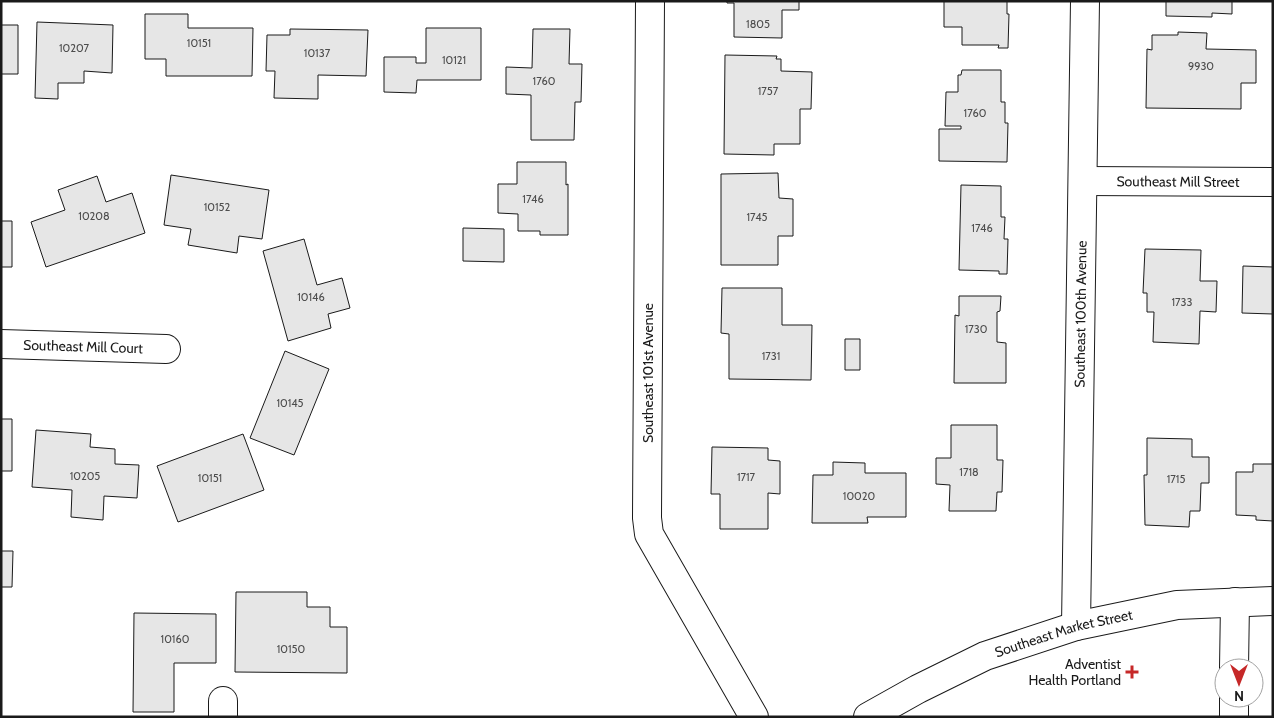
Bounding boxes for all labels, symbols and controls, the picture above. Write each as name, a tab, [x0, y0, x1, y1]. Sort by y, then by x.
house number: 1805	[746, 17, 770, 31]
house number: 10151	[187, 36, 211, 50]
house number: 10207	[59, 41, 90, 55]
house number: 10137	[304, 46, 331, 60]
house number: 10121	[442, 53, 466, 67]
house number: 9930	[1188, 59, 1214, 73]
house number: 1760	[533, 74, 556, 88]
house number: 1757	[758, 84, 779, 98]
house number: 1760	[964, 106, 987, 120]
street label: Southeast Mill Street	[1116, 172, 1240, 191]
house number: 1746	[522, 192, 544, 206]
house number: 10152	[204, 200, 231, 214]
house number: 10208	[78, 209, 110, 223]
house number: 1745	[746, 210, 768, 224]
house number: 1746	[971, 221, 993, 235]
street label: Southeast 100th Avenue	[1070, 240, 1091, 388]
house number: 10146	[297, 290, 325, 304]
house number: 1733	[1171, 295, 1193, 309]
street label: Southeast 101st Avenue	[639, 303, 657, 443]
house number: 1730	[965, 322, 988, 336]
street label: Southeast Mill Court	[23, 336, 143, 357]
house number: 1731	[762, 349, 780, 363]
house number: 10145	[276, 396, 304, 410]
house number: 1718	[959, 465, 979, 479]
house number: 10205	[70, 469, 100, 483]
house number: 1717	[737, 470, 756, 484]
house number: 10151	[198, 471, 222, 485]
house number: 1715	[1167, 472, 1185, 486]
house number: 10020	[843, 489, 876, 503]
street label: Southeast Market Street	[992, 605, 1134, 661]
house number: 10160	[161, 632, 190, 646]
house number: 10150	[277, 642, 306, 656]
place label: Adventist Health Portland	[1028, 655, 1121, 689]
north arrow	[1214, 658, 1264, 708]
marker: Adventist Health Portland	[1125, 665, 1139, 679]
text: N	[1234, 687, 1244, 705]

